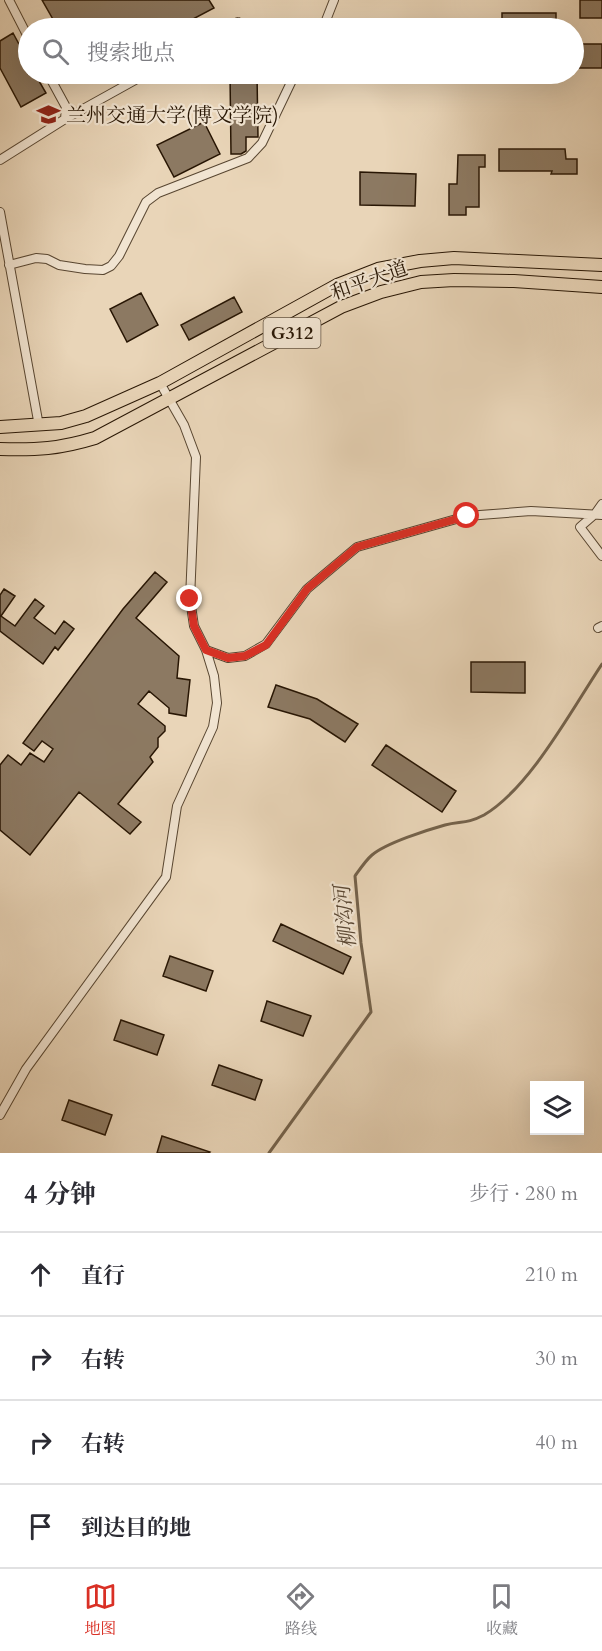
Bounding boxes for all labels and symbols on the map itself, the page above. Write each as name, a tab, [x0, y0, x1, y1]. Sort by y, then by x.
school or university icon: 兰州交通大学(博文学院)	[35, 102, 61, 128]
place label: 兰州交通大学(博文学院)	[66, 102, 279, 129]
street label: 和平大道	[327, 255, 411, 306]
road number: G312	[264, 318, 320, 348]
route start	[453, 502, 479, 528]
route end	[176, 585, 202, 611]
water label: 柳沟河	[327, 880, 363, 950]

